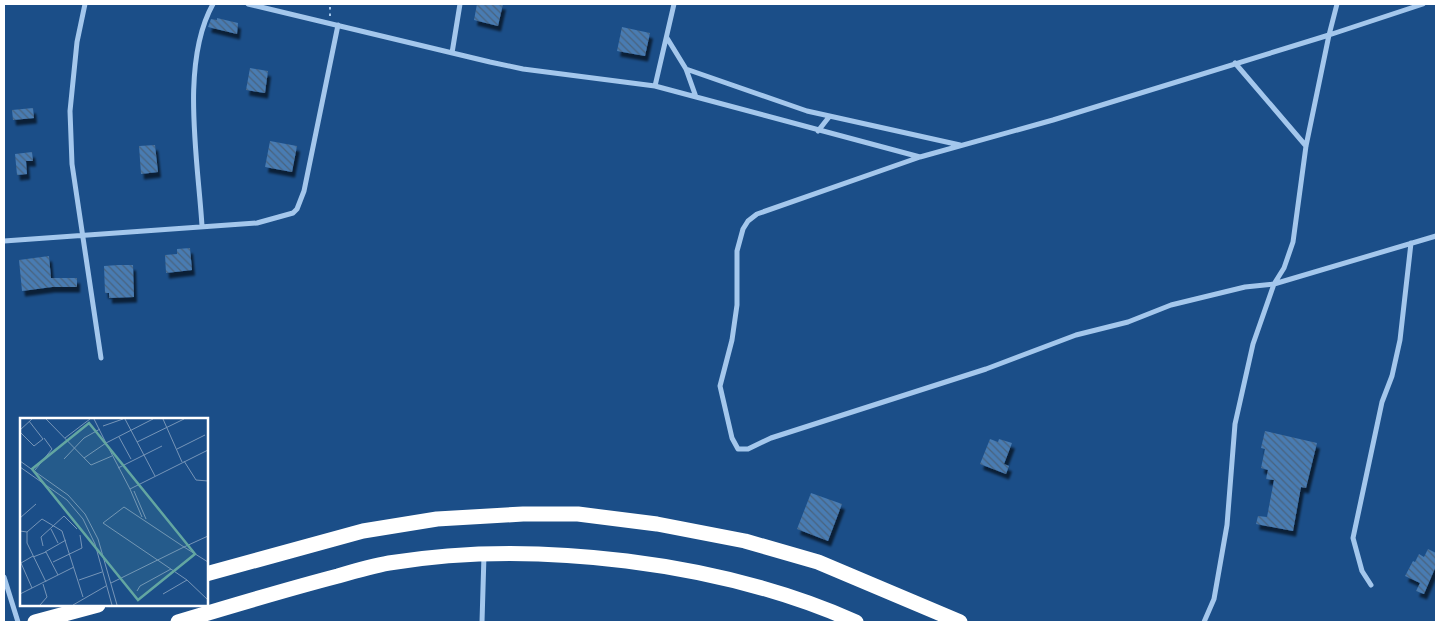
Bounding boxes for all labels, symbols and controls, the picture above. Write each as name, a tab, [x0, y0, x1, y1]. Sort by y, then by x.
inset map	[20, 418, 208, 606]

